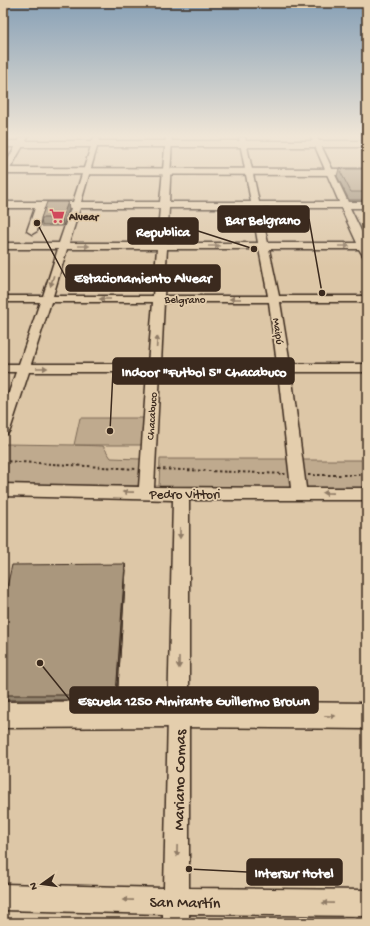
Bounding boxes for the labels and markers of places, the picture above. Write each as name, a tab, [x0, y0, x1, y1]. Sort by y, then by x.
callout: Bar Belgrano	[218, 206, 309, 232]
supermarket icon: Alvear	[48, 207, 66, 225]
place label: Alvear	[68, 212, 100, 224]
callout: Republica	[128, 218, 198, 244]
callout: Estacionamiento Alvear	[66, 265, 220, 291]
callout: Indoor "Futbol 5" Chacabuco	[113, 358, 294, 384]
callout: Escuela 1250 Almirante Guillermo Brown	[70, 687, 318, 713]
callout: Intersur Hotel	[247, 859, 342, 885]

